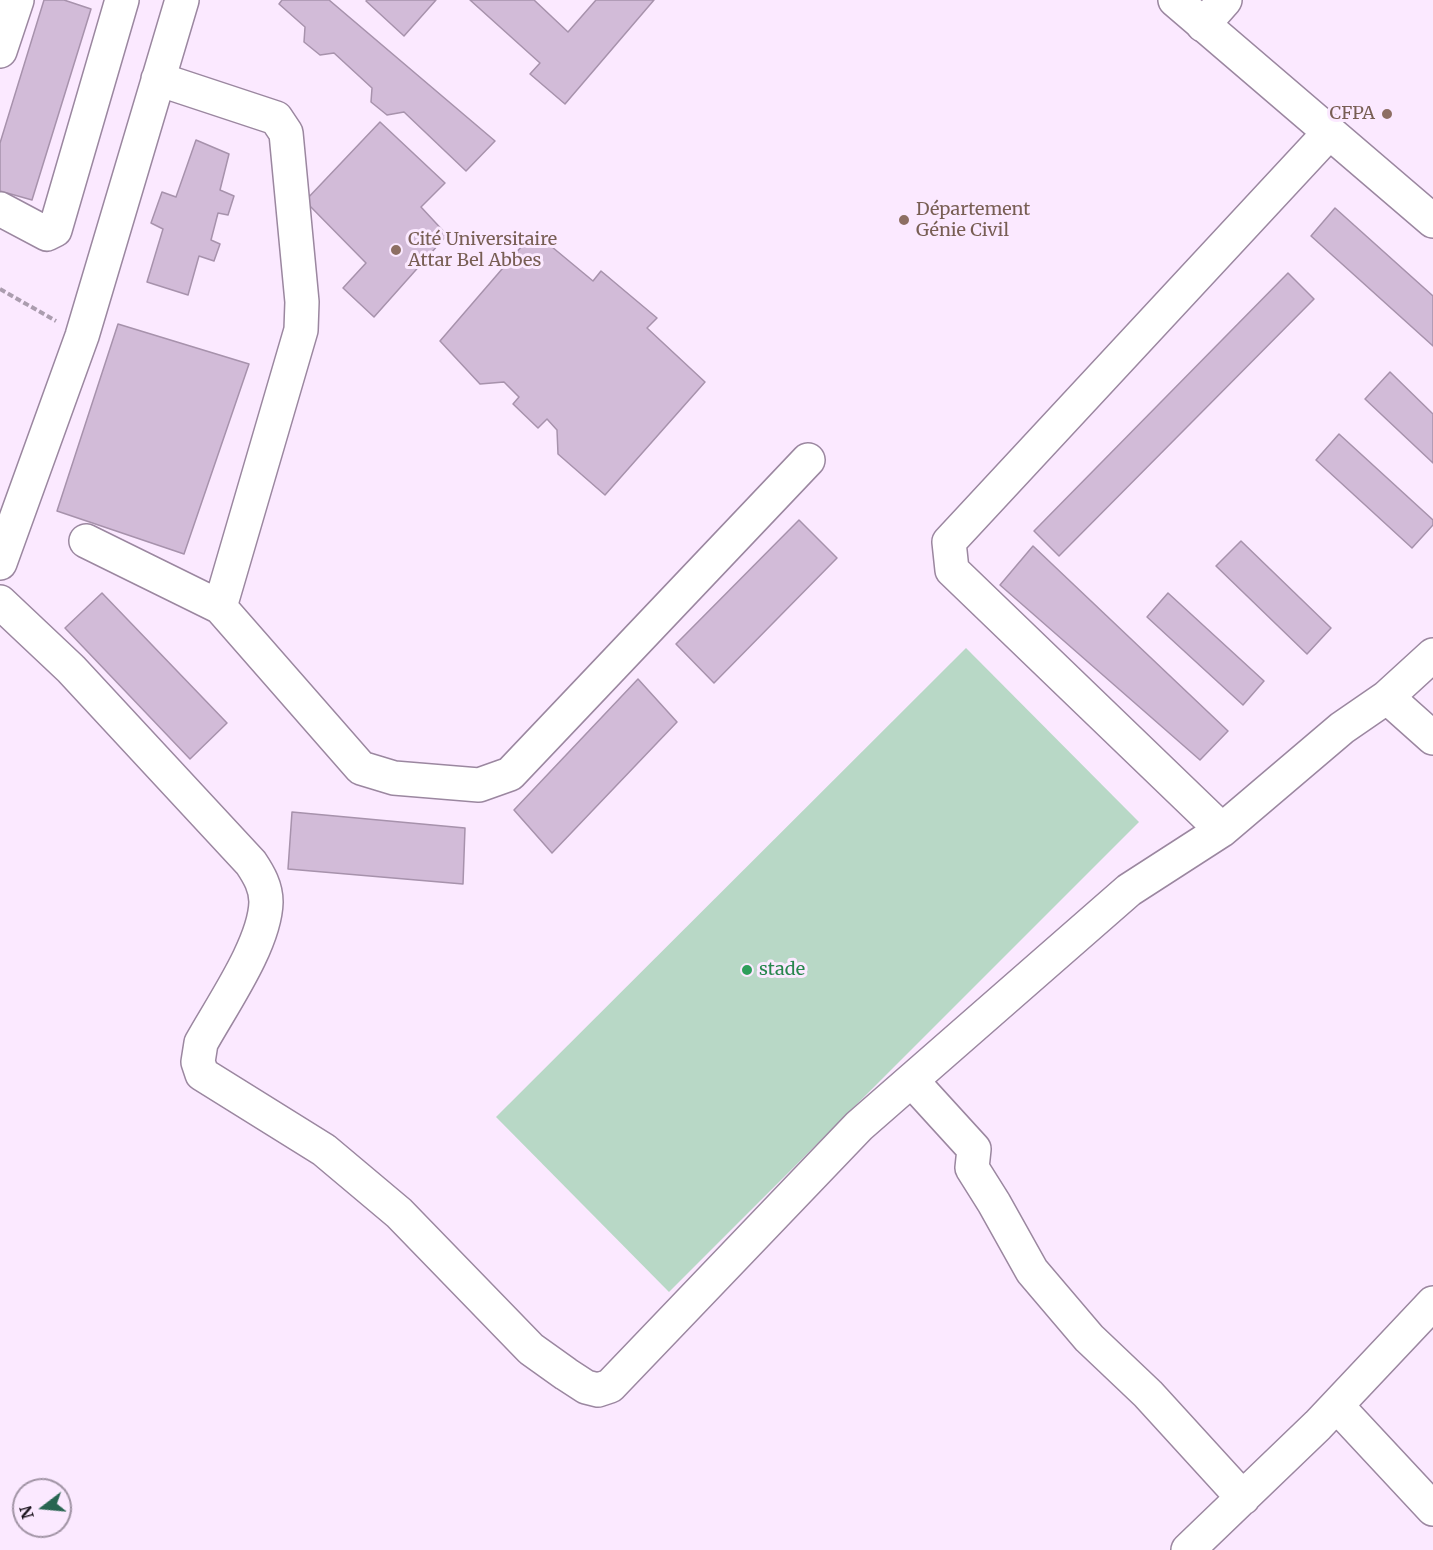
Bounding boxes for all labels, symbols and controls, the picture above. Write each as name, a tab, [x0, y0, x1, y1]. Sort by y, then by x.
place label: CFPA	[1330, 103, 1375, 125]
marker: CFPA	[1380, 107, 1394, 121]
place label: Département Génie Civil	[916, 199, 1030, 242]
marker: Département Génie Civil	[897, 213, 911, 227]
place label: Cité Universitaire Attar Bel Abbes	[408, 229, 557, 272]
marker: Cité Universitaire Attar Bel Abbes	[389, 243, 403, 257]
place label: stade	[759, 959, 805, 981]
marker: stade	[740, 963, 754, 977]
north arrow	[12, 1478, 72, 1538]
text: N	[15, 1504, 38, 1521]

